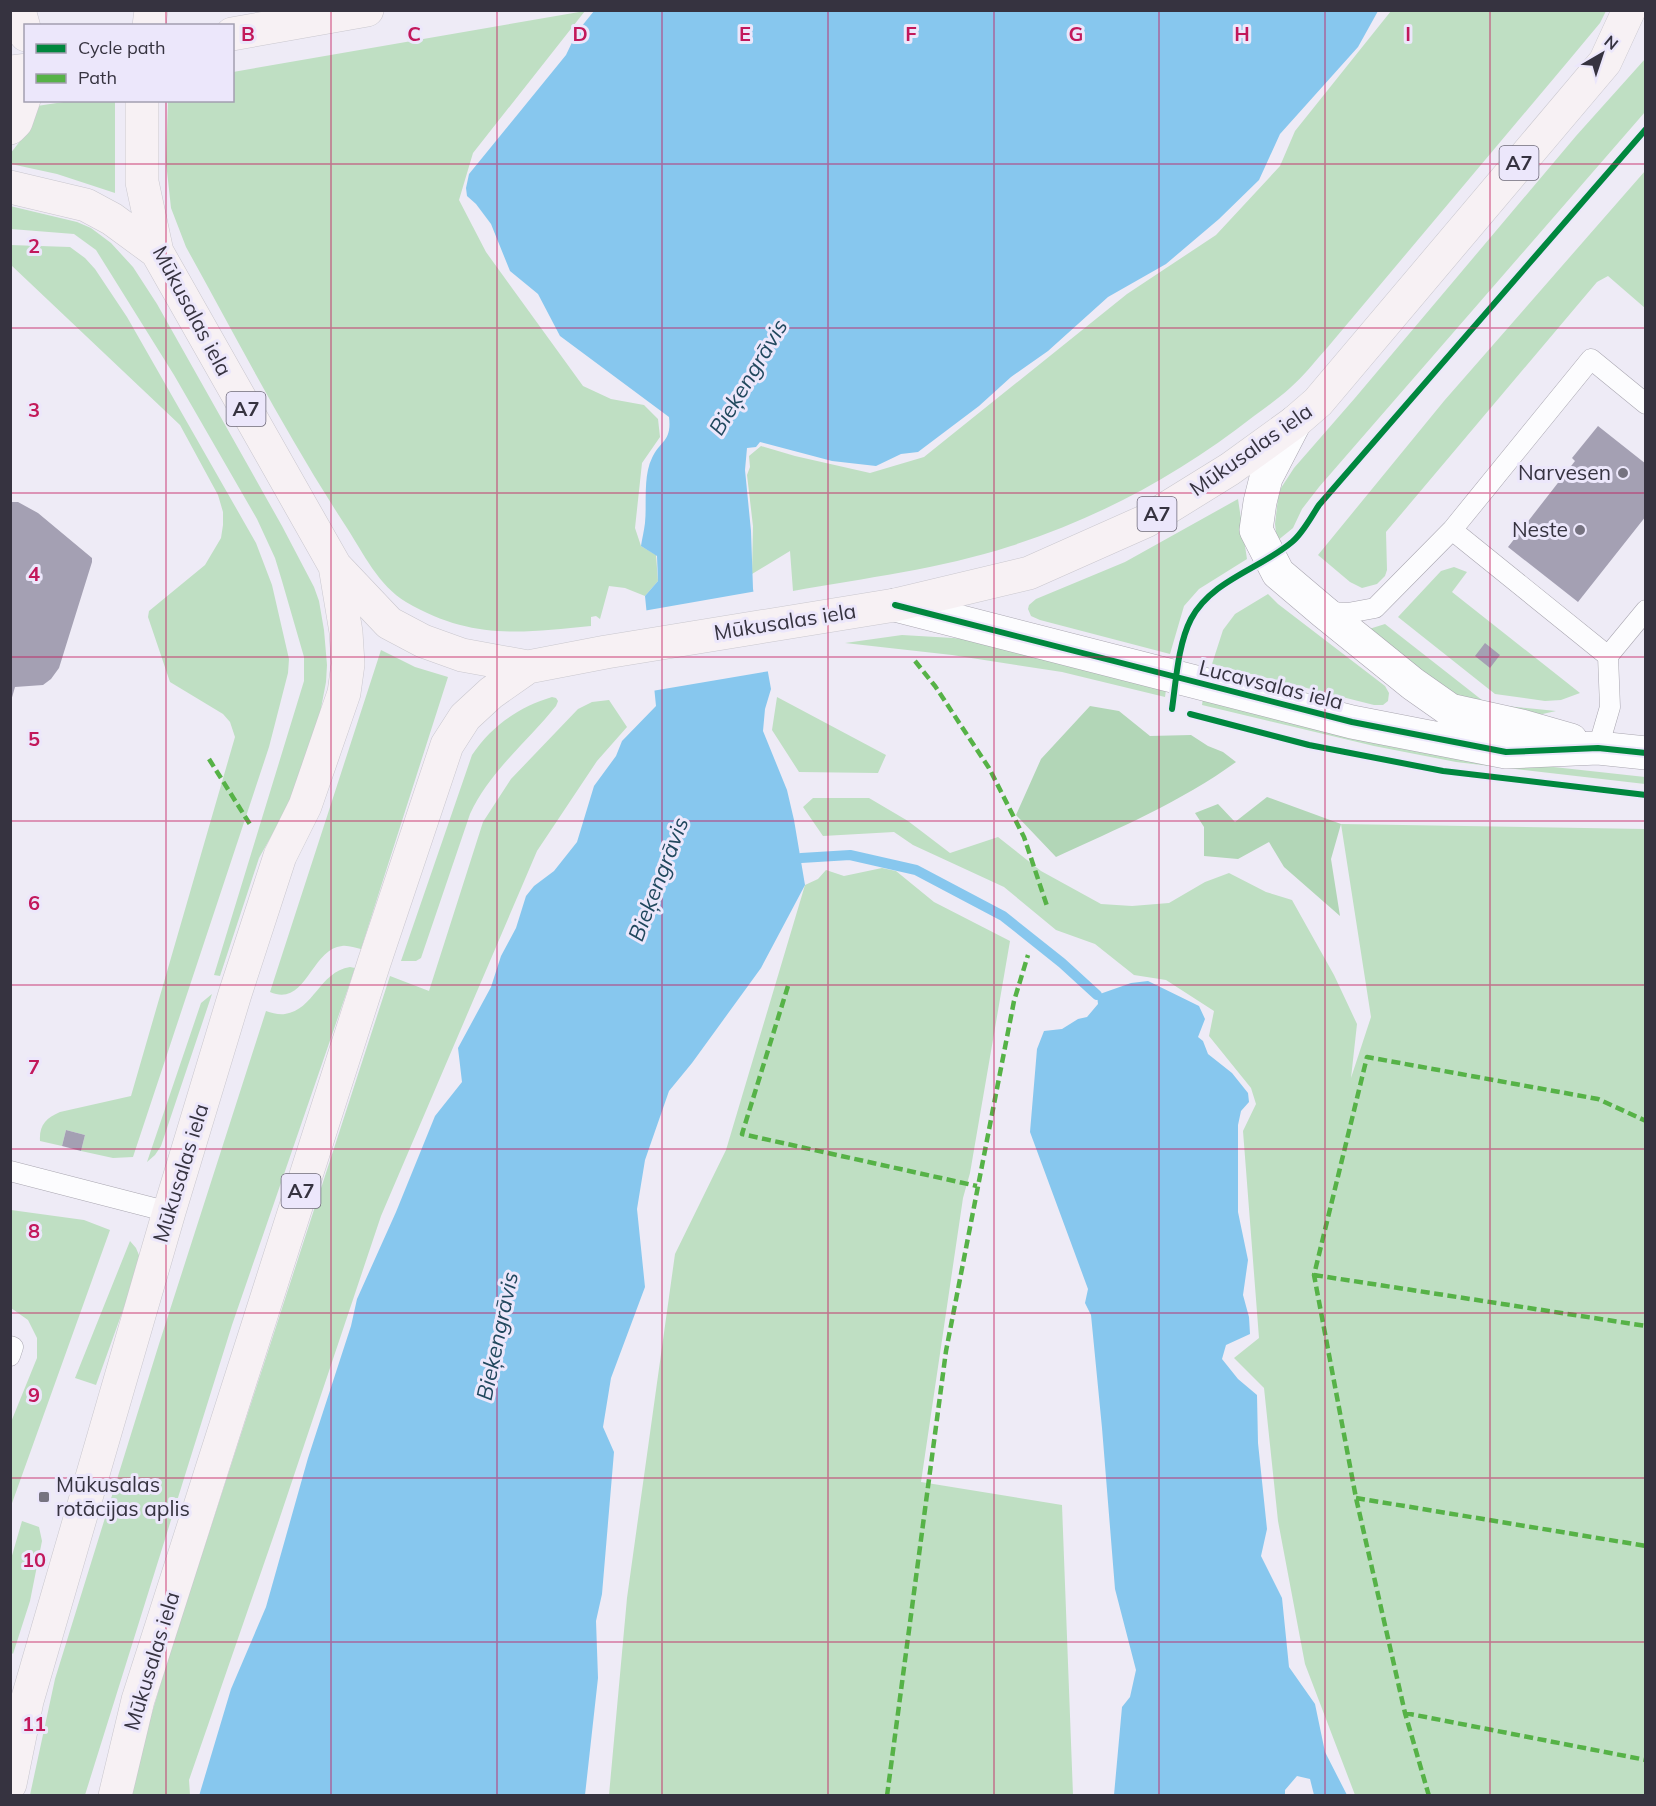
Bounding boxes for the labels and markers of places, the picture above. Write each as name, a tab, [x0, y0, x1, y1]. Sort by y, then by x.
place label: Narvesen	[1518, 459, 1611, 485]
marker: Narvesen	[1616, 466, 1630, 480]
place label: Neste	[1512, 516, 1568, 542]
marker: Neste	[1573, 523, 1587, 537]
place label: Mūkusalas rotācijas aplis	[56, 1471, 190, 1521]
marker: Mūkusalas rotācijas aplis	[37, 1490, 51, 1504]

